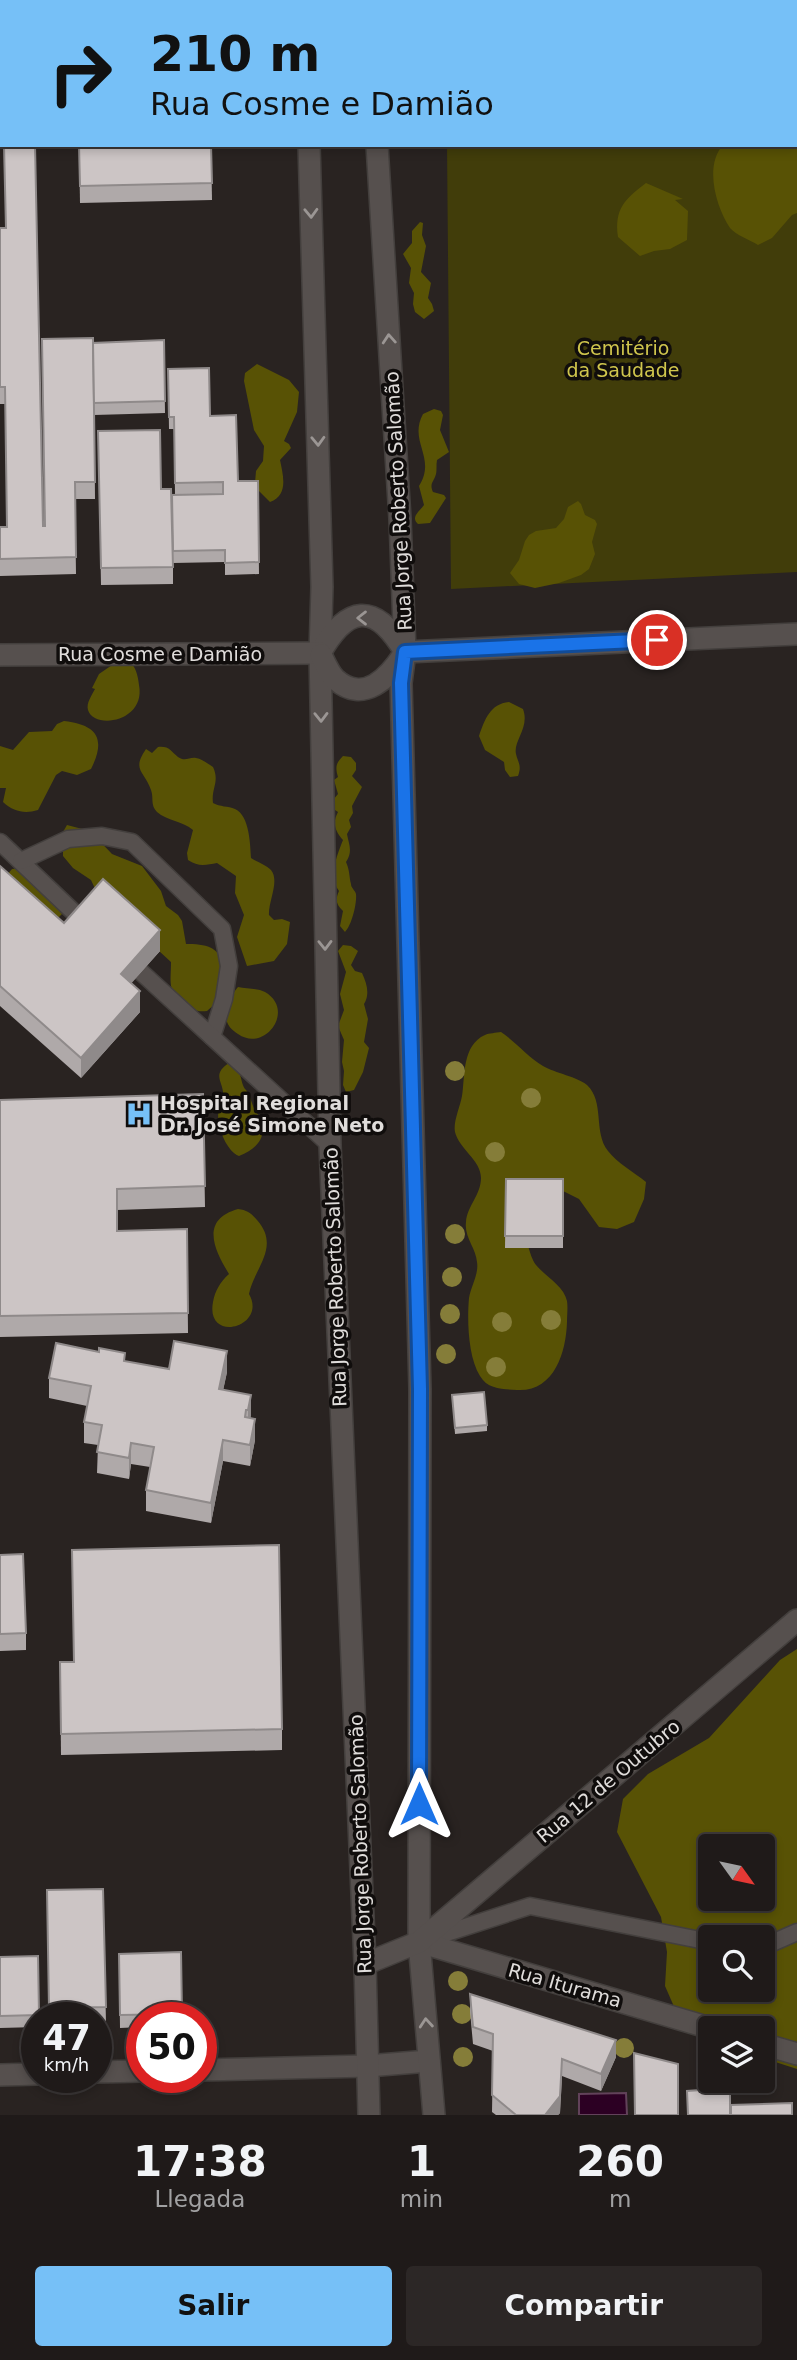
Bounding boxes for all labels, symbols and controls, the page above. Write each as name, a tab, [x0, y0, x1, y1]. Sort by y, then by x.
text: 210 m	[150, 26, 320, 83]
icon: right	[35, 28, 126, 119]
text: Rua Cosme e Damião	[150, 85, 494, 123]
one-way arrow	[304, 208, 319, 219]
one-way arrow	[382, 333, 397, 344]
park label: Cemitério da Saudade	[567, 337, 679, 381]
street label: Rua Jorge Roberto Salomão	[380, 371, 416, 631]
one-way arrow	[310, 436, 325, 447]
one-way arrow	[356, 610, 367, 626]
pin	[627, 610, 687, 670]
icon: arrive	[638, 621, 676, 659]
street label: Rua Cosme e Damião	[58, 643, 262, 665]
one-way arrow	[313, 713, 329, 723]
one-way arrow	[318, 939, 333, 950]
place label: Hospital Regional Dr. José Simone Neto	[160, 1092, 384, 1136]
hospital icon: Hospital Regional Dr. José Simone Neto	[124, 1099, 154, 1129]
street label: Rua Jorge Roberto Salomão	[319, 1147, 351, 1407]
street label: Rua Jorge Roberto Salomão	[344, 1714, 376, 1974]
street label: Rua 12 de Outubro	[532, 1715, 684, 1847]
position arrow	[382, 1767, 456, 1841]
north arrow	[698, 1834, 775, 1911]
map controls	[698, 1834, 775, 2093]
button: search	[698, 1925, 775, 2002]
street label: Rua Iturama	[506, 1958, 624, 2012]
speed limit sign: 50	[126, 2002, 217, 2093]
button: layers	[698, 2016, 775, 2093]
one-way arrow	[419, 2017, 434, 2028]
text: 47	[42, 2018, 91, 2058]
text: km/h	[44, 2054, 89, 2075]
text: 17:38	[133, 2137, 267, 2186]
text: 1	[407, 2137, 436, 2186]
text: 260	[576, 2137, 664, 2186]
text: Llegada	[155, 2186, 245, 2212]
text: min	[400, 2186, 443, 2212]
text: m	[609, 2186, 631, 2212]
button: Salir	[35, 2266, 392, 2346]
button: Compartir	[406, 2266, 762, 2346]

